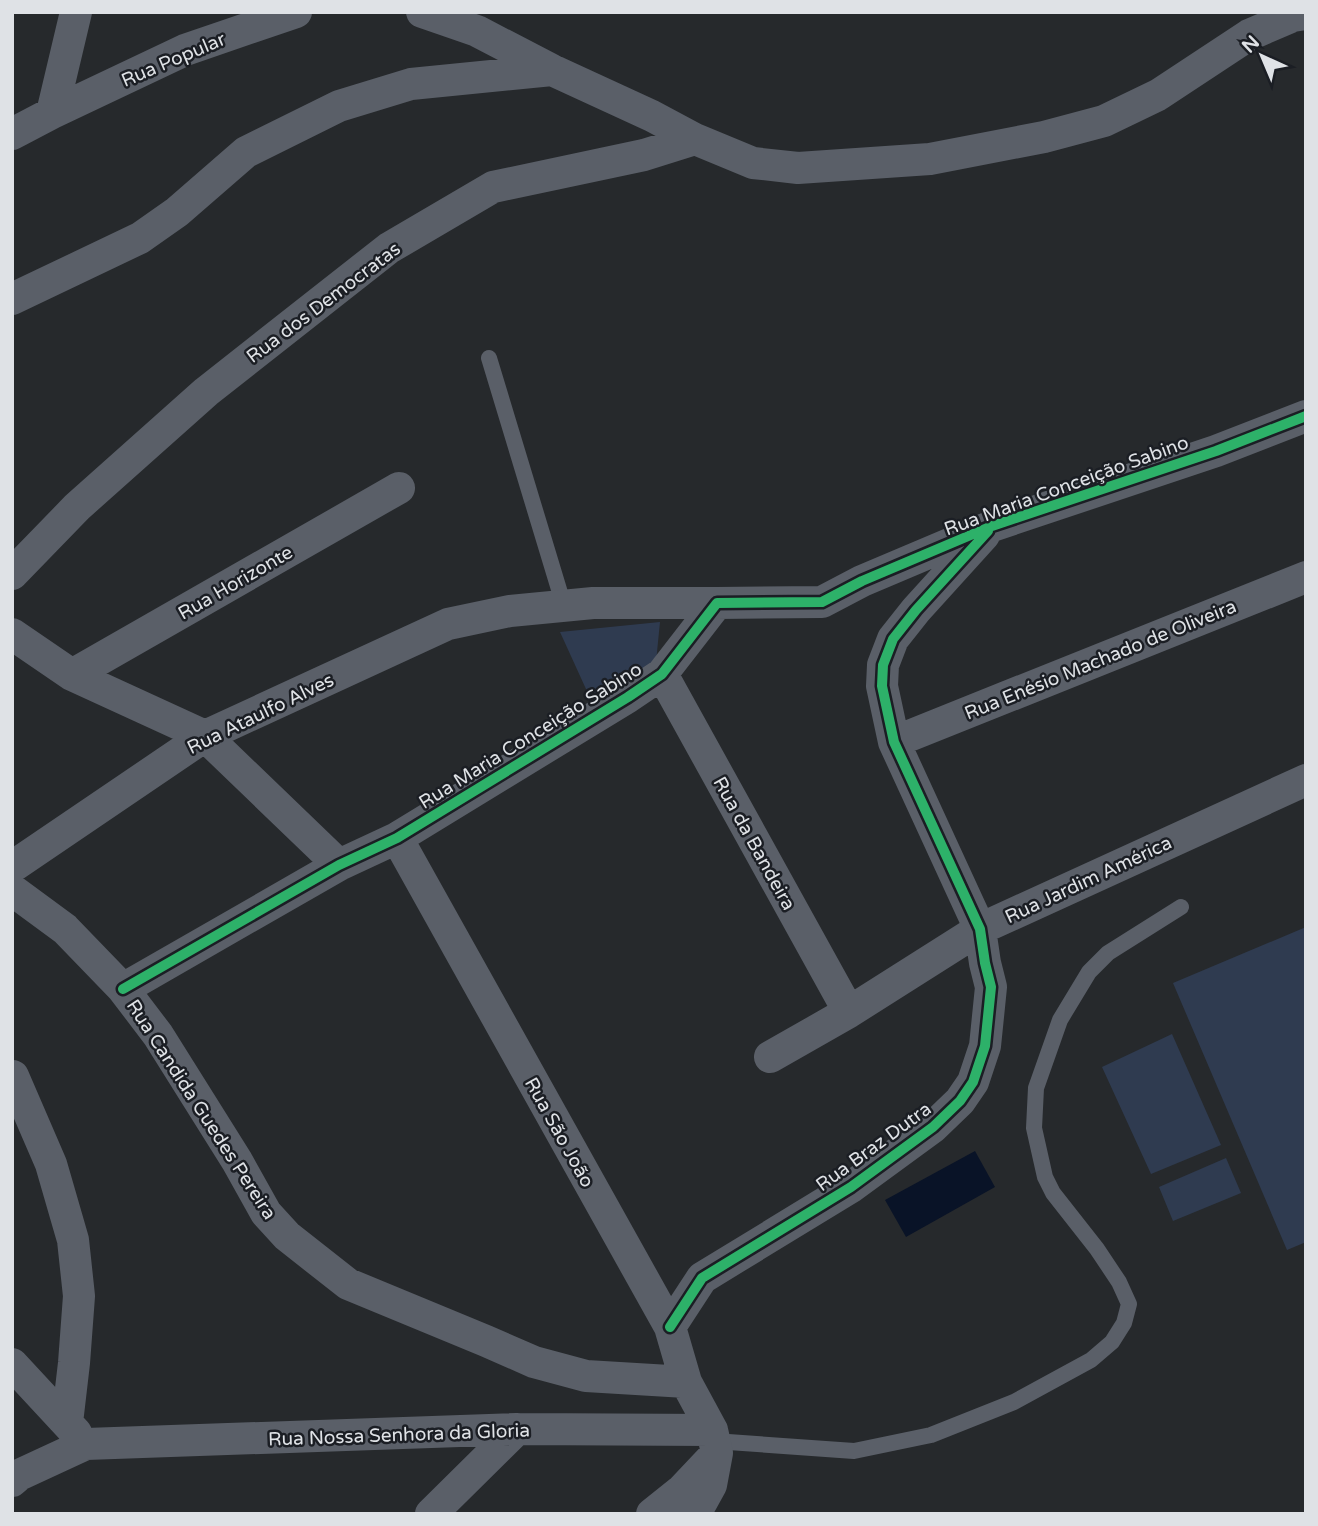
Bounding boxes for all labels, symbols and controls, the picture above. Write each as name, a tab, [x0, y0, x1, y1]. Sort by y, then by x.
north arrow	[1227, 21, 1297, 91]
street label: Rua Popular	[118, 28, 229, 92]
text: N	[1238, 31, 1264, 58]
street label: Rua dos Democratas	[242, 238, 405, 368]
street label: Rua Maria Conceição Sabino	[941, 431, 1192, 540]
street label: Rua Horizonte	[174, 541, 297, 625]
street label: Rua Enésio Machado de Oliveira	[961, 595, 1239, 725]
street label: Rua Maria Conceição Sabino	[415, 658, 646, 814]
street label: Rua Ataulfo Alves	[184, 669, 337, 759]
street label: Rua da Bandeira	[708, 773, 800, 914]
street label: Rua Jardim América	[1002, 832, 1175, 928]
street label: Rua Candida Guedes Pereira	[122, 995, 281, 1224]
street label: Rua São João	[520, 1074, 598, 1191]
street label: Rua Braz Dutra	[812, 1098, 935, 1196]
street label: Rua Nossa Senhora da Gloria	[268, 1419, 530, 1451]

